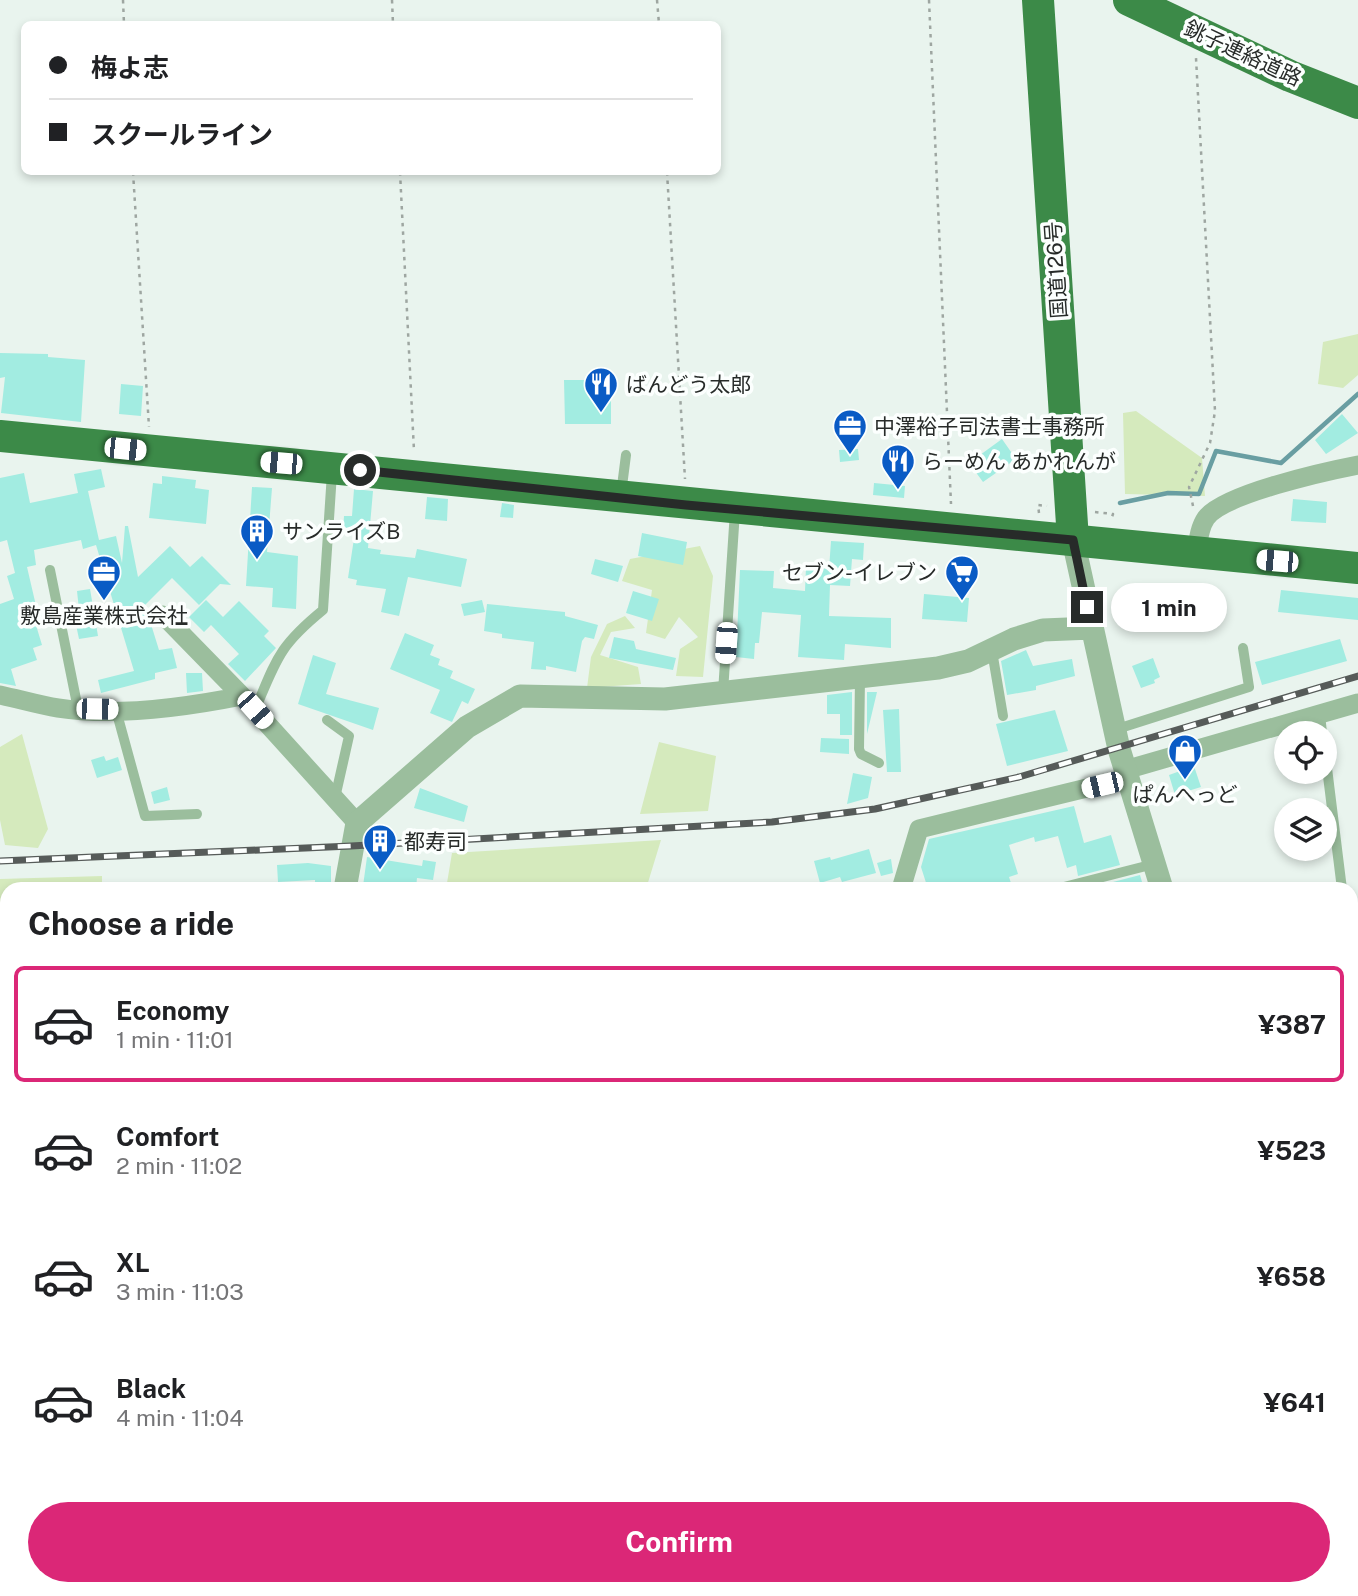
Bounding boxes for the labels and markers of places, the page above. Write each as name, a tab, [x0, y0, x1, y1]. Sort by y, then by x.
restaurant icon: ばんどう太郎	[582, 365, 620, 414]
place label: ばんどう太郎	[626, 372, 751, 397]
office icon: 中澤裕子司法書士事務所	[831, 407, 869, 456]
place label: 中澤裕子司法書士事務所	[874, 414, 1105, 439]
restaurant icon: らーめん あかれんが	[879, 442, 917, 491]
place label: らーめん あかれんが	[922, 449, 1116, 474]
building icon: サンライズB	[238, 512, 276, 561]
place label: サンライズB	[282, 519, 400, 544]
office icon: 敷島産業株式会社	[85, 553, 123, 602]
supermarket icon: セブン-イレブン	[943, 553, 981, 602]
place label: セブン-イレブン	[782, 560, 937, 585]
place label: 敷島産業株式会社	[20, 603, 188, 628]
shop icon: ぱんへっど	[1166, 732, 1204, 781]
place label: ぱんへっど	[1133, 782, 1238, 807]
building icon: 都寿司	[361, 822, 399, 871]
place label: 都寿司	[404, 829, 467, 854]

